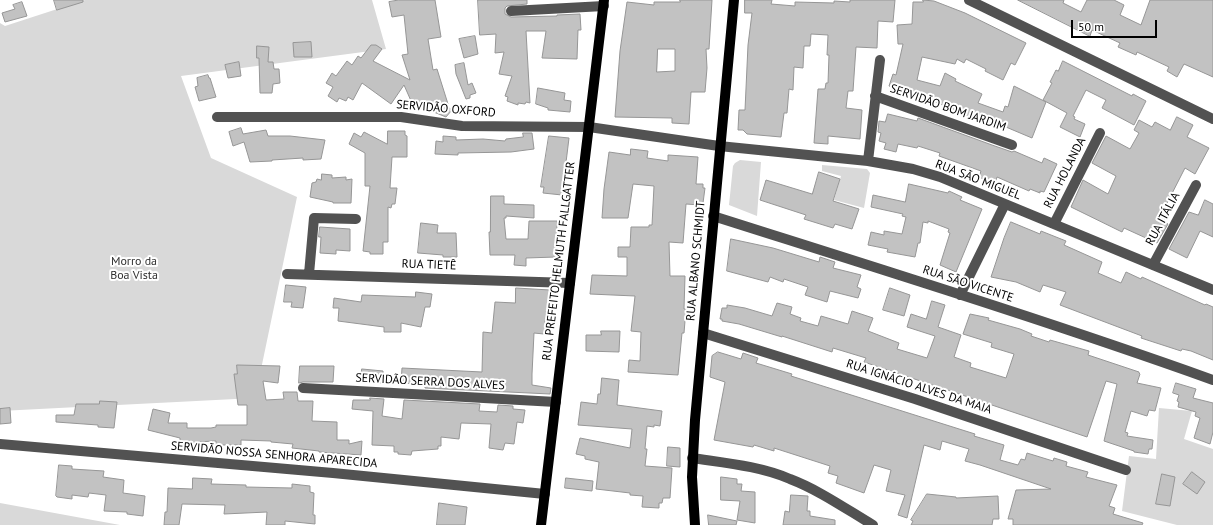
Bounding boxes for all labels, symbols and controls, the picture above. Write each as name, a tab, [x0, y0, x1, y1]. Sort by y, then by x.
scale bar	[1073, 12, 1159, 38]
text: 50 m	[1078, 19, 1104, 34]
street label: SERVIDÃO BOM JARDIM	[888, 81, 1008, 135]
street label: SERVIDÃO OXFORD	[396, 97, 496, 121]
street label: RUA HOLANDA	[1041, 135, 1089, 211]
street label: RUA SÃO MIGUEL	[933, 157, 1023, 203]
street label: RUA PREFEITO HELMUTH FALLGATTER	[540, 161, 578, 361]
street label: RUA ITÁLIA	[1143, 190, 1183, 248]
street label: RUA ALBANO SCHMIDT	[684, 201, 708, 321]
park label: Morro da Boa Vista	[110, 255, 158, 283]
street label: RUA TIETÊ	[401, 257, 457, 273]
street label: RUA SÃO VICENTE	[921, 263, 1015, 305]
street label: RUA IGNÁCIO ALVES DA MAIA	[844, 357, 994, 417]
street label: SERVIDÃO SERRA DOS ALVES	[355, 371, 505, 393]
street label: SERVIDÃO NOSSA SENHORA APARECIDA	[170, 439, 378, 471]

